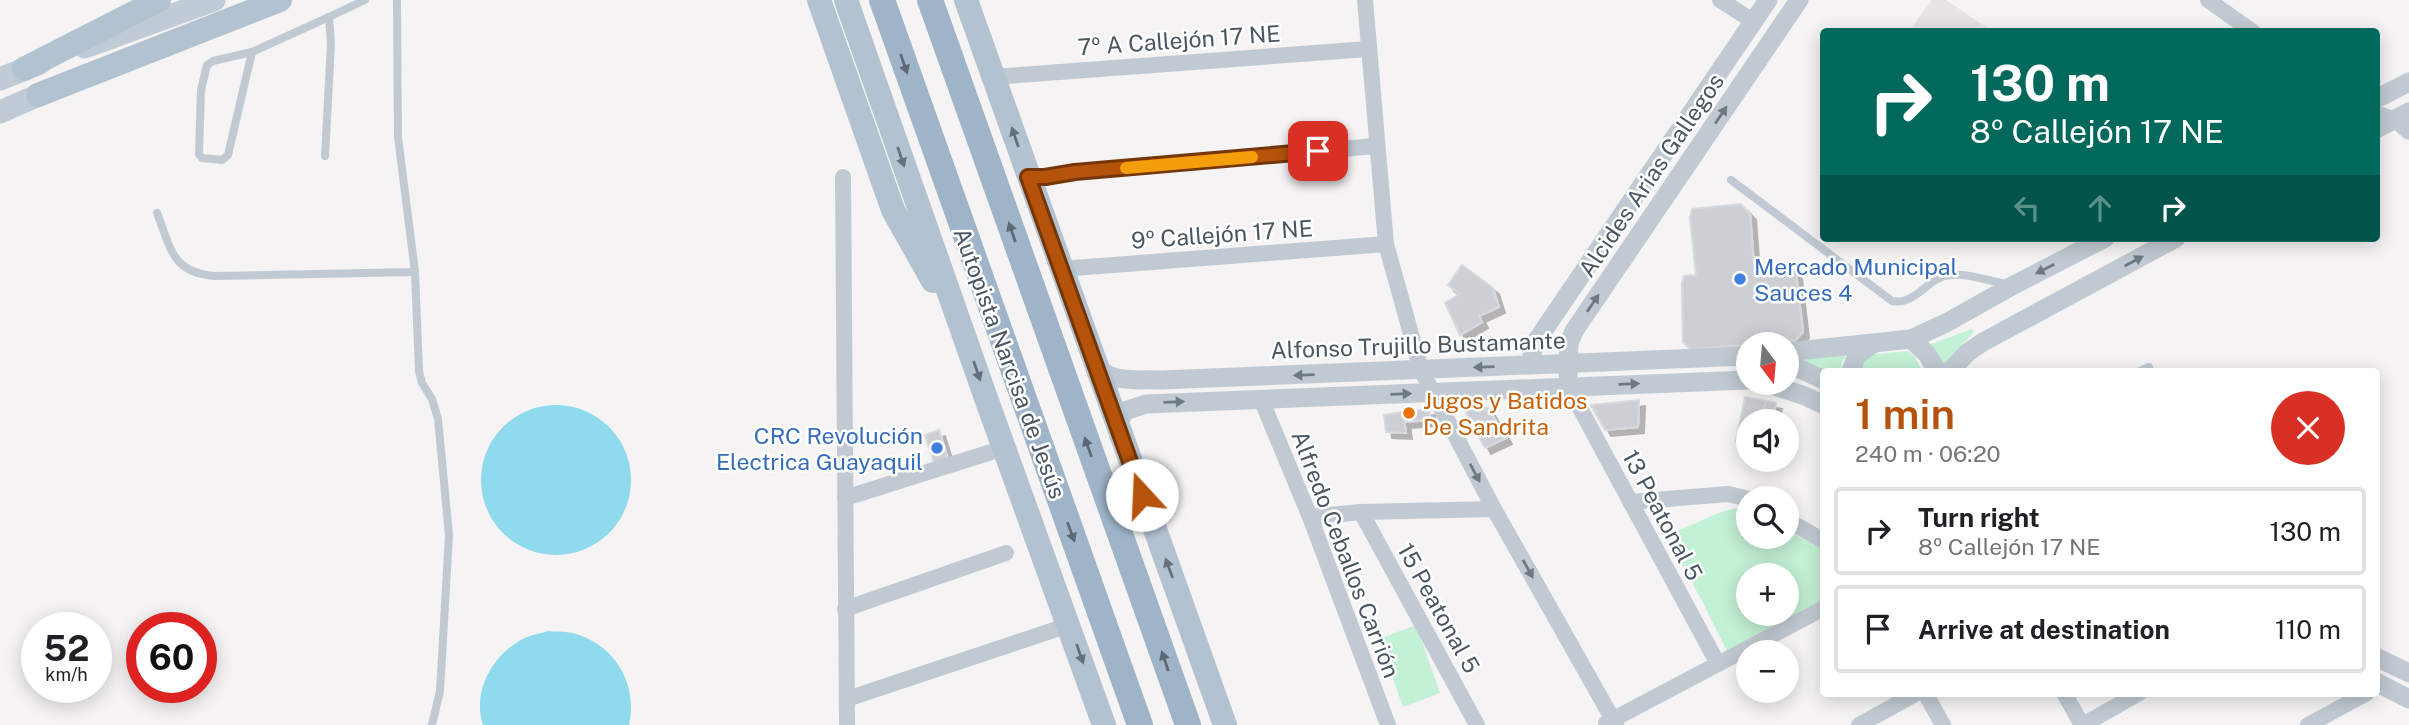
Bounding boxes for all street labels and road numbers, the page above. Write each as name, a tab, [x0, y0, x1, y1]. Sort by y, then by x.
street label: 7º A Callejón 17 NE	[1077, 19, 1281, 61]
street label: Alcides Arias Gallegos	[1573, 68, 1729, 282]
street label: 9º Callejón 17 NE	[1130, 214, 1314, 254]
street label: Autopista Narcisa de Jesús	[948, 224, 1072, 502]
street label: Alfonso Trujillo Bustamante	[1270, 326, 1566, 364]
street label: Alfredo Ceballos Carrión	[1286, 427, 1406, 681]
street label: 13 Peatonal 5	[1617, 445, 1709, 585]
street label: 15 Peatonal 5	[1392, 538, 1486, 678]

